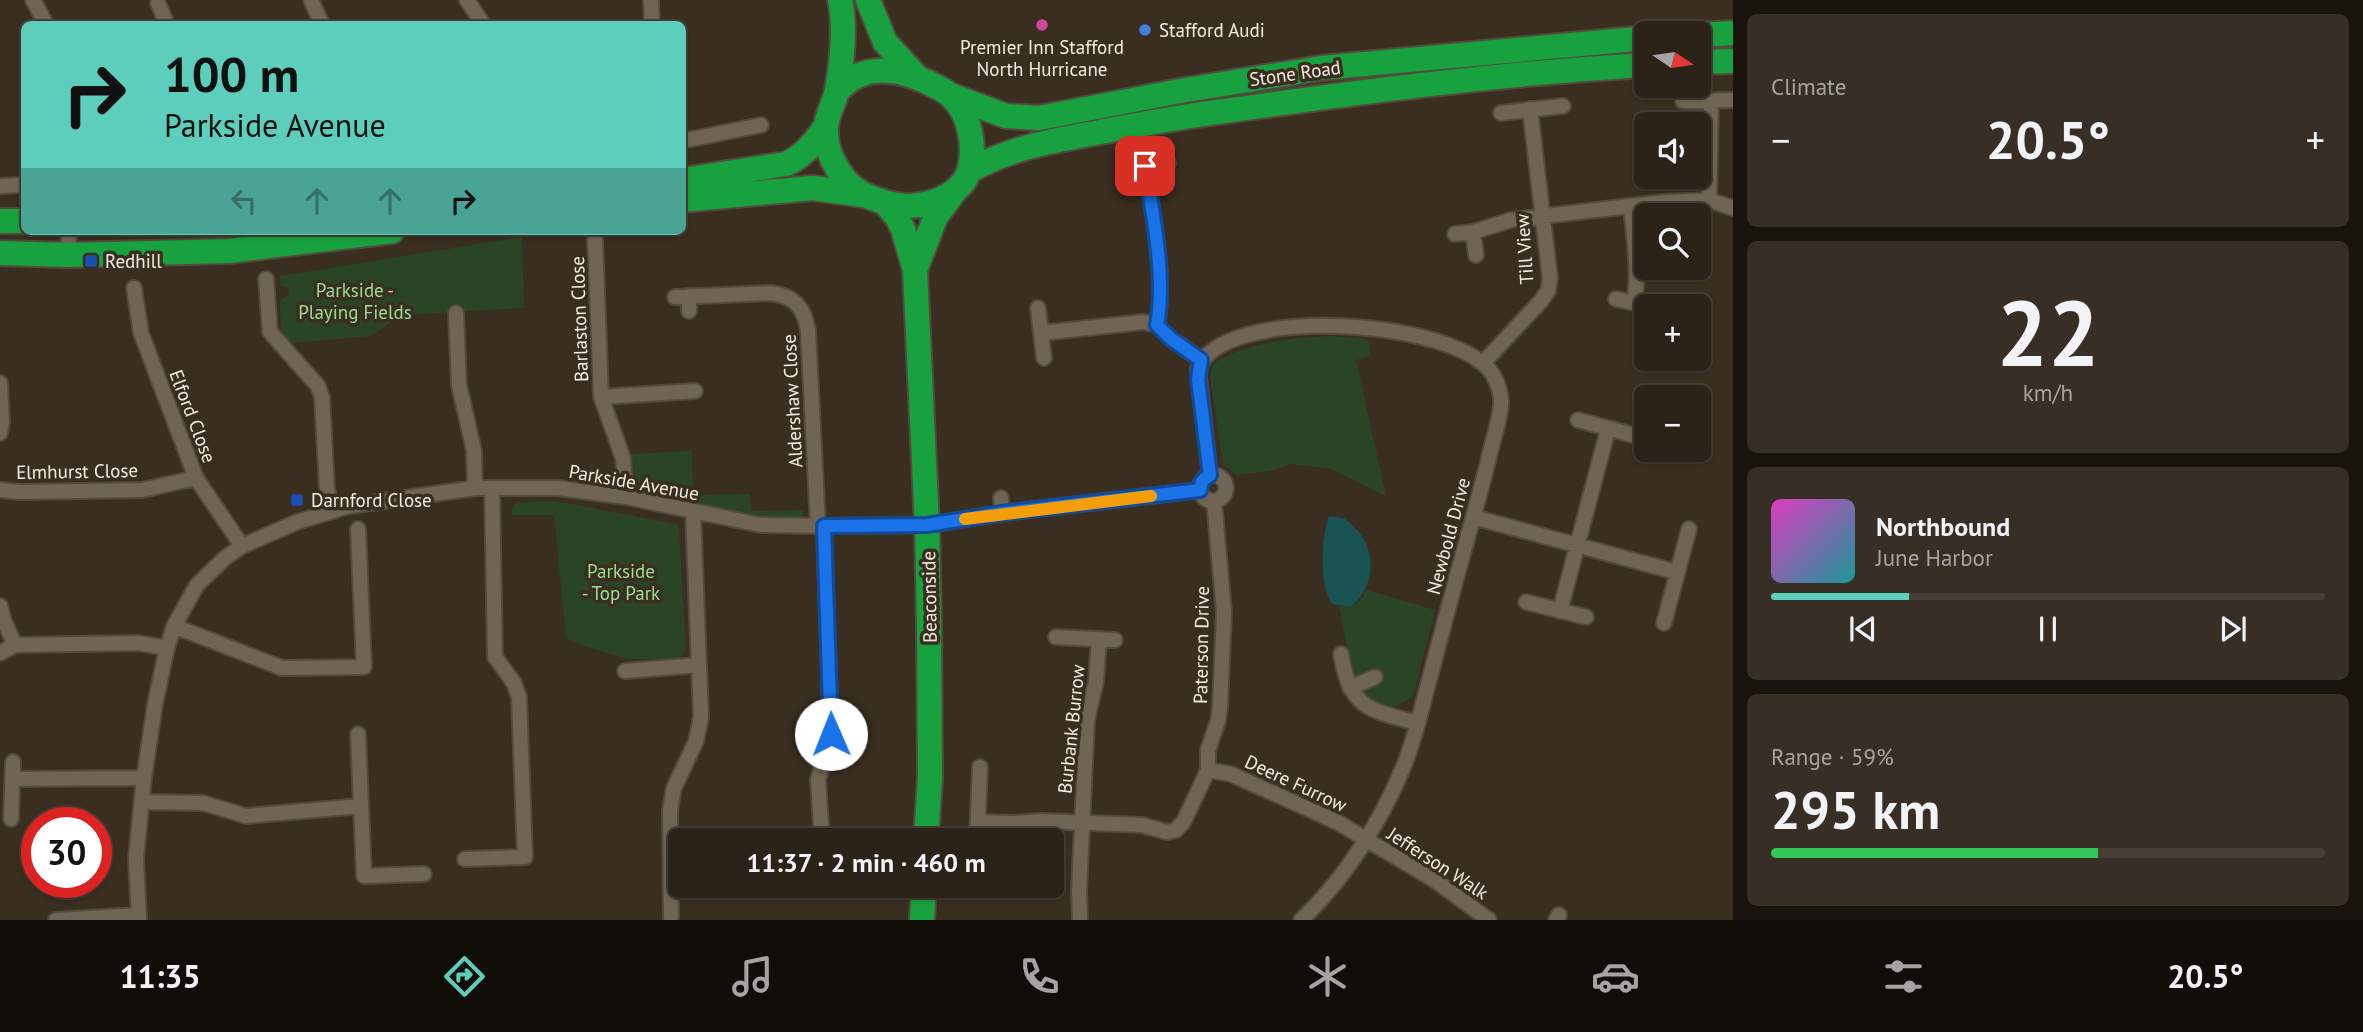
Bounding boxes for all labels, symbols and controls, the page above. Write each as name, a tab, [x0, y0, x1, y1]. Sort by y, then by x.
marker: Premier Inn Stafford North Hurricane	[1034, 17, 1050, 33]
place label: Stafford Audi	[1159, 18, 1265, 42]
north arrow	[1634, 21, 1712, 98]
map controls	[1634, 21, 1711, 462]
marker: Stafford Audi	[1137, 22, 1153, 38]
place label: Premier Inn Stafford North Hurricane	[960, 35, 1124, 81]
text: 100 m	[164, 42, 299, 106]
icon: right	[49, 49, 140, 140]
street label: Stone Road	[1248, 55, 1342, 91]
text: Climate	[1771, 72, 1846, 101]
text: Parkside Avenue	[164, 104, 386, 146]
text: 20.5°	[1986, 106, 2110, 173]
button: sound	[1634, 112, 1711, 189]
text: −	[1771, 115, 1790, 164]
text: +	[2306, 115, 2325, 164]
pin	[1115, 136, 1175, 196]
icon: arrive	[1126, 147, 1164, 185]
icon: left	[225, 182, 263, 220]
icon: ahead	[298, 182, 336, 220]
icon: ahead	[371, 182, 409, 220]
icon: right	[444, 182, 482, 220]
button: search	[1634, 203, 1711, 280]
street label: Till View	[1510, 213, 1538, 285]
place label: Redhill	[105, 249, 162, 273]
marker: Redhill	[83, 253, 99, 269]
street label: Barlaston Close	[565, 256, 593, 382]
text: 22	[1996, 273, 2100, 391]
park label: Parkside - Playing Fields	[298, 278, 412, 324]
button: +	[1634, 294, 1711, 371]
street label: Aldershaw Close	[777, 334, 807, 468]
street label: Elford Close	[164, 366, 222, 466]
text: km/h	[2023, 378, 2073, 407]
button: −	[1634, 385, 1711, 462]
street label: Elmhurst Close	[16, 458, 138, 484]
street label: Parkside Avenue	[567, 459, 701, 505]
street label: Newbold Drive	[1421, 475, 1475, 597]
place label: Darnford Close	[311, 488, 432, 512]
marker: Darnford Close	[289, 492, 305, 508]
text: Northbound	[1876, 510, 2010, 543]
text: June Harbor	[1876, 543, 1993, 572]
street label: Beaconside	[916, 551, 942, 643]
park label: Parkside - Top Park	[582, 559, 660, 605]
street label: Paterson Drive	[1188, 586, 1214, 704]
icon: previous	[1844, 610, 1882, 648]
icon: pause	[2029, 610, 2067, 648]
icon: next	[2214, 610, 2252, 648]
street label: Burbank Burrow	[1052, 663, 1090, 795]
position arrow	[794, 697, 868, 771]
text: Range · 59%	[1771, 742, 1894, 771]
street label: Deere Furrow	[1241, 749, 1351, 817]
text: 295 km	[1771, 776, 1940, 843]
speed limit sign: 30	[21, 807, 112, 898]
street label: Jefferson Walk	[1382, 821, 1493, 905]
text: 11:37 · 2 min · 460 m	[746, 846, 986, 879]
icon: directions	[440, 952, 489, 1001]
icon: music	[728, 952, 777, 1001]
icon: phone	[1015, 952, 1064, 1001]
icon: climate	[1303, 952, 1352, 1001]
icon: car	[1591, 952, 1640, 1001]
icon: filters	[1879, 952, 1928, 1001]
text: 11:35	[119, 955, 201, 997]
text: 20.5°	[2167, 955, 2244, 997]

